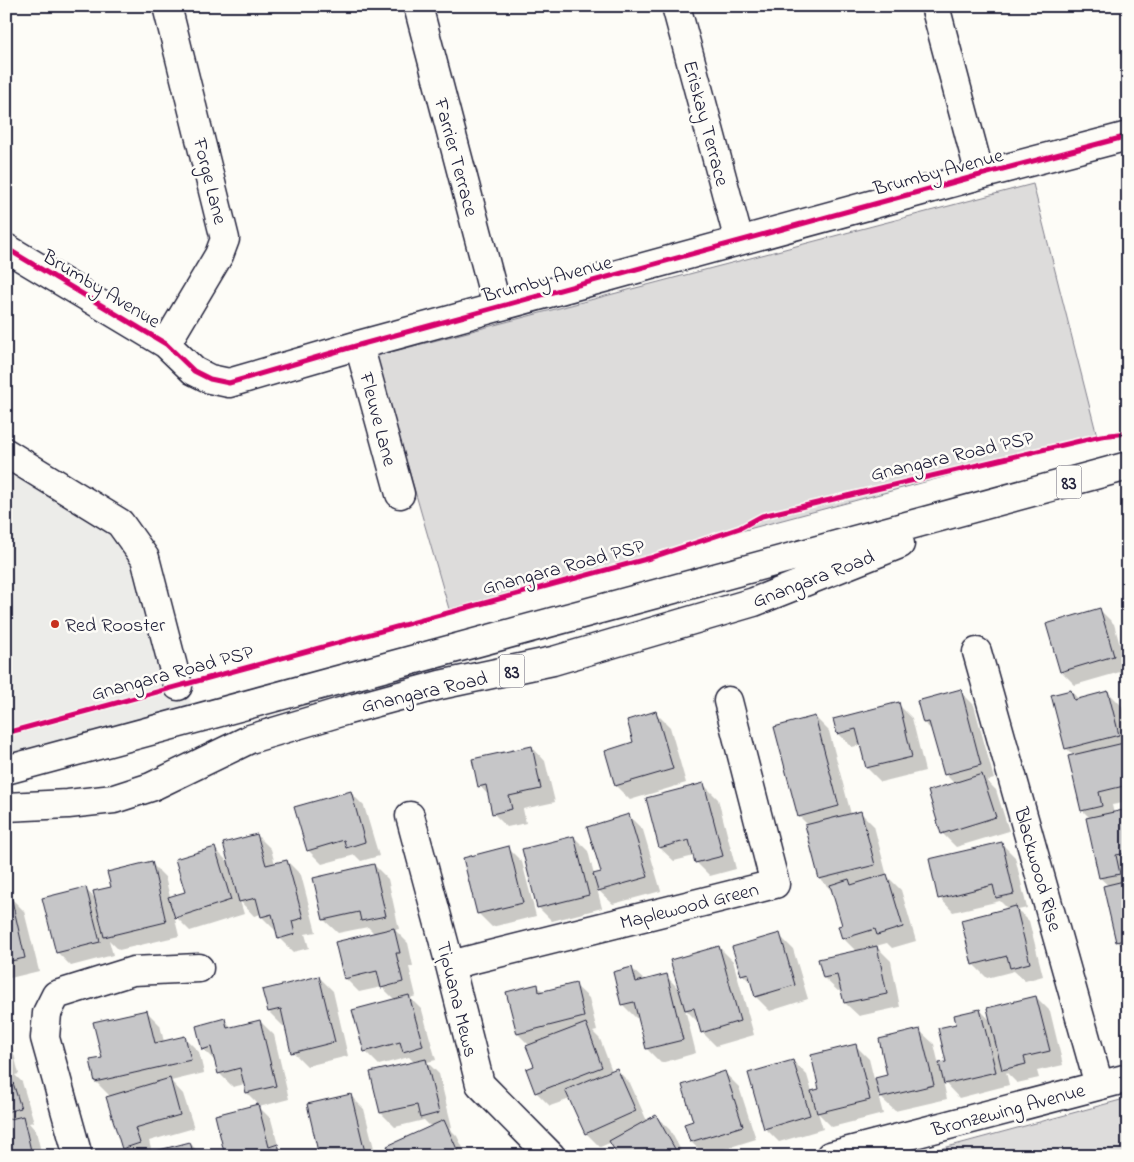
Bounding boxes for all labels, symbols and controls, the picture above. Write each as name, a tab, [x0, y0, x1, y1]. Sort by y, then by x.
street label: Eriskay Terrace	[674, 57, 735, 190]
street label: Farrier Terrace	[425, 94, 484, 220]
street label: Forge Lane	[183, 135, 233, 228]
street label: Brumby Avenue	[870, 142, 1007, 205]
street label: Brumby Avenue	[35, 243, 165, 337]
street label: Brumby Avenue	[479, 249, 616, 312]
street label: Fleuve Lane	[350, 369, 403, 470]
street label: Gnangara Road PSP	[868, 424, 1038, 491]
road number: 83	[1056, 466, 1082, 498]
street label: Gnangara Road PSP	[479, 533, 649, 605]
street label: Gnangara Road	[749, 544, 879, 618]
place label: Red Rooster	[65, 612, 166, 641]
marker: Red Rooster	[49, 618, 61, 630]
street label: Gnangara Road PSP	[88, 639, 258, 711]
road number: 83	[500, 654, 524, 688]
street label: Gnangara Road	[359, 665, 491, 723]
street label: Blackwood Rise	[1005, 803, 1068, 935]
street label: Maplewood Green	[617, 876, 762, 939]
street label: Tipuana Mews	[427, 939, 484, 1060]
street label: Bronzewing Avenue	[928, 1077, 1089, 1147]

